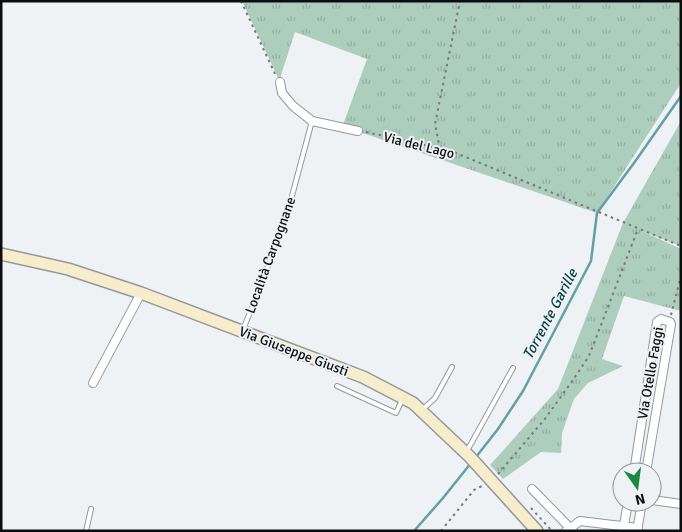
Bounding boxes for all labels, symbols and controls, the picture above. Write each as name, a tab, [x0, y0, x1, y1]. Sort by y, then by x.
street label: Via del Lago	[382, 128, 456, 163]
street label: Località Carpognane	[241, 195, 299, 316]
water label: Torrente Garille	[519, 265, 582, 362]
street label: Via Giuseppe Giusti	[237, 323, 351, 380]
street label: Via Otello Faggi	[634, 325, 667, 421]
north arrow	[612, 462, 662, 512]
text: N	[633, 490, 647, 509]

